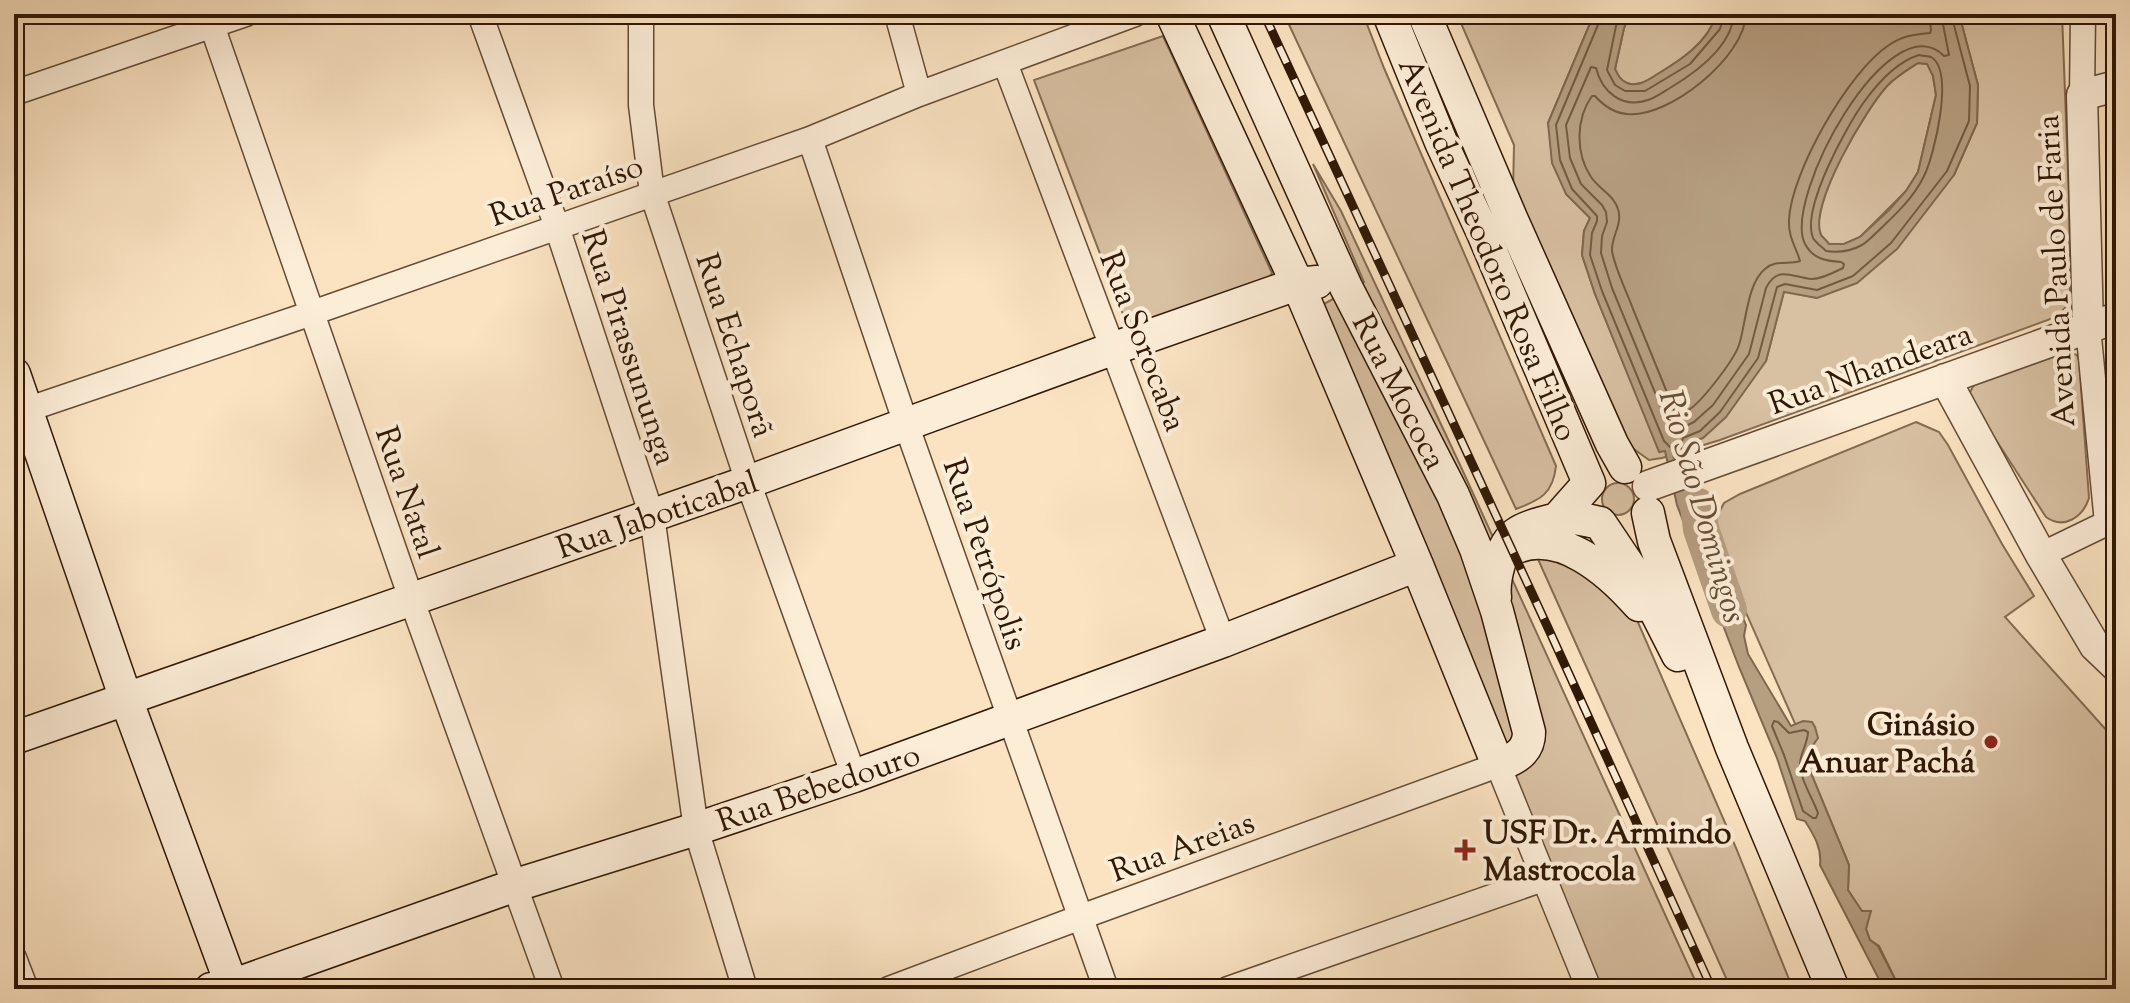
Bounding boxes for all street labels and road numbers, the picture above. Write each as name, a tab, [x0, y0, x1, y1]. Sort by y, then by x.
street label: Avenida Theodoro Rosa Filho	[1385, 51, 1588, 449]
street label: Avenida Paulo de Faria	[2027, 113, 2089, 428]
street label: Rua Paraíso	[484, 145, 650, 241]
street label: Rua Pirassununga	[567, 224, 687, 472]
street label: Rua Sorocaba	[1086, 245, 1197, 439]
street label: Rua Echaporã	[682, 248, 785, 444]
street label: Rua Mococa	[1338, 306, 1456, 479]
street label: Rua Nhandeara	[1763, 313, 1979, 429]
street label: Rua Natal	[361, 421, 449, 565]
street label: Rua Petrópolis	[929, 453, 1037, 657]
street label: Rua Jaboticabal	[551, 461, 765, 573]
street label: Rua Bebedouro	[711, 734, 927, 846]
street label: Rua Areias	[1104, 801, 1262, 896]

